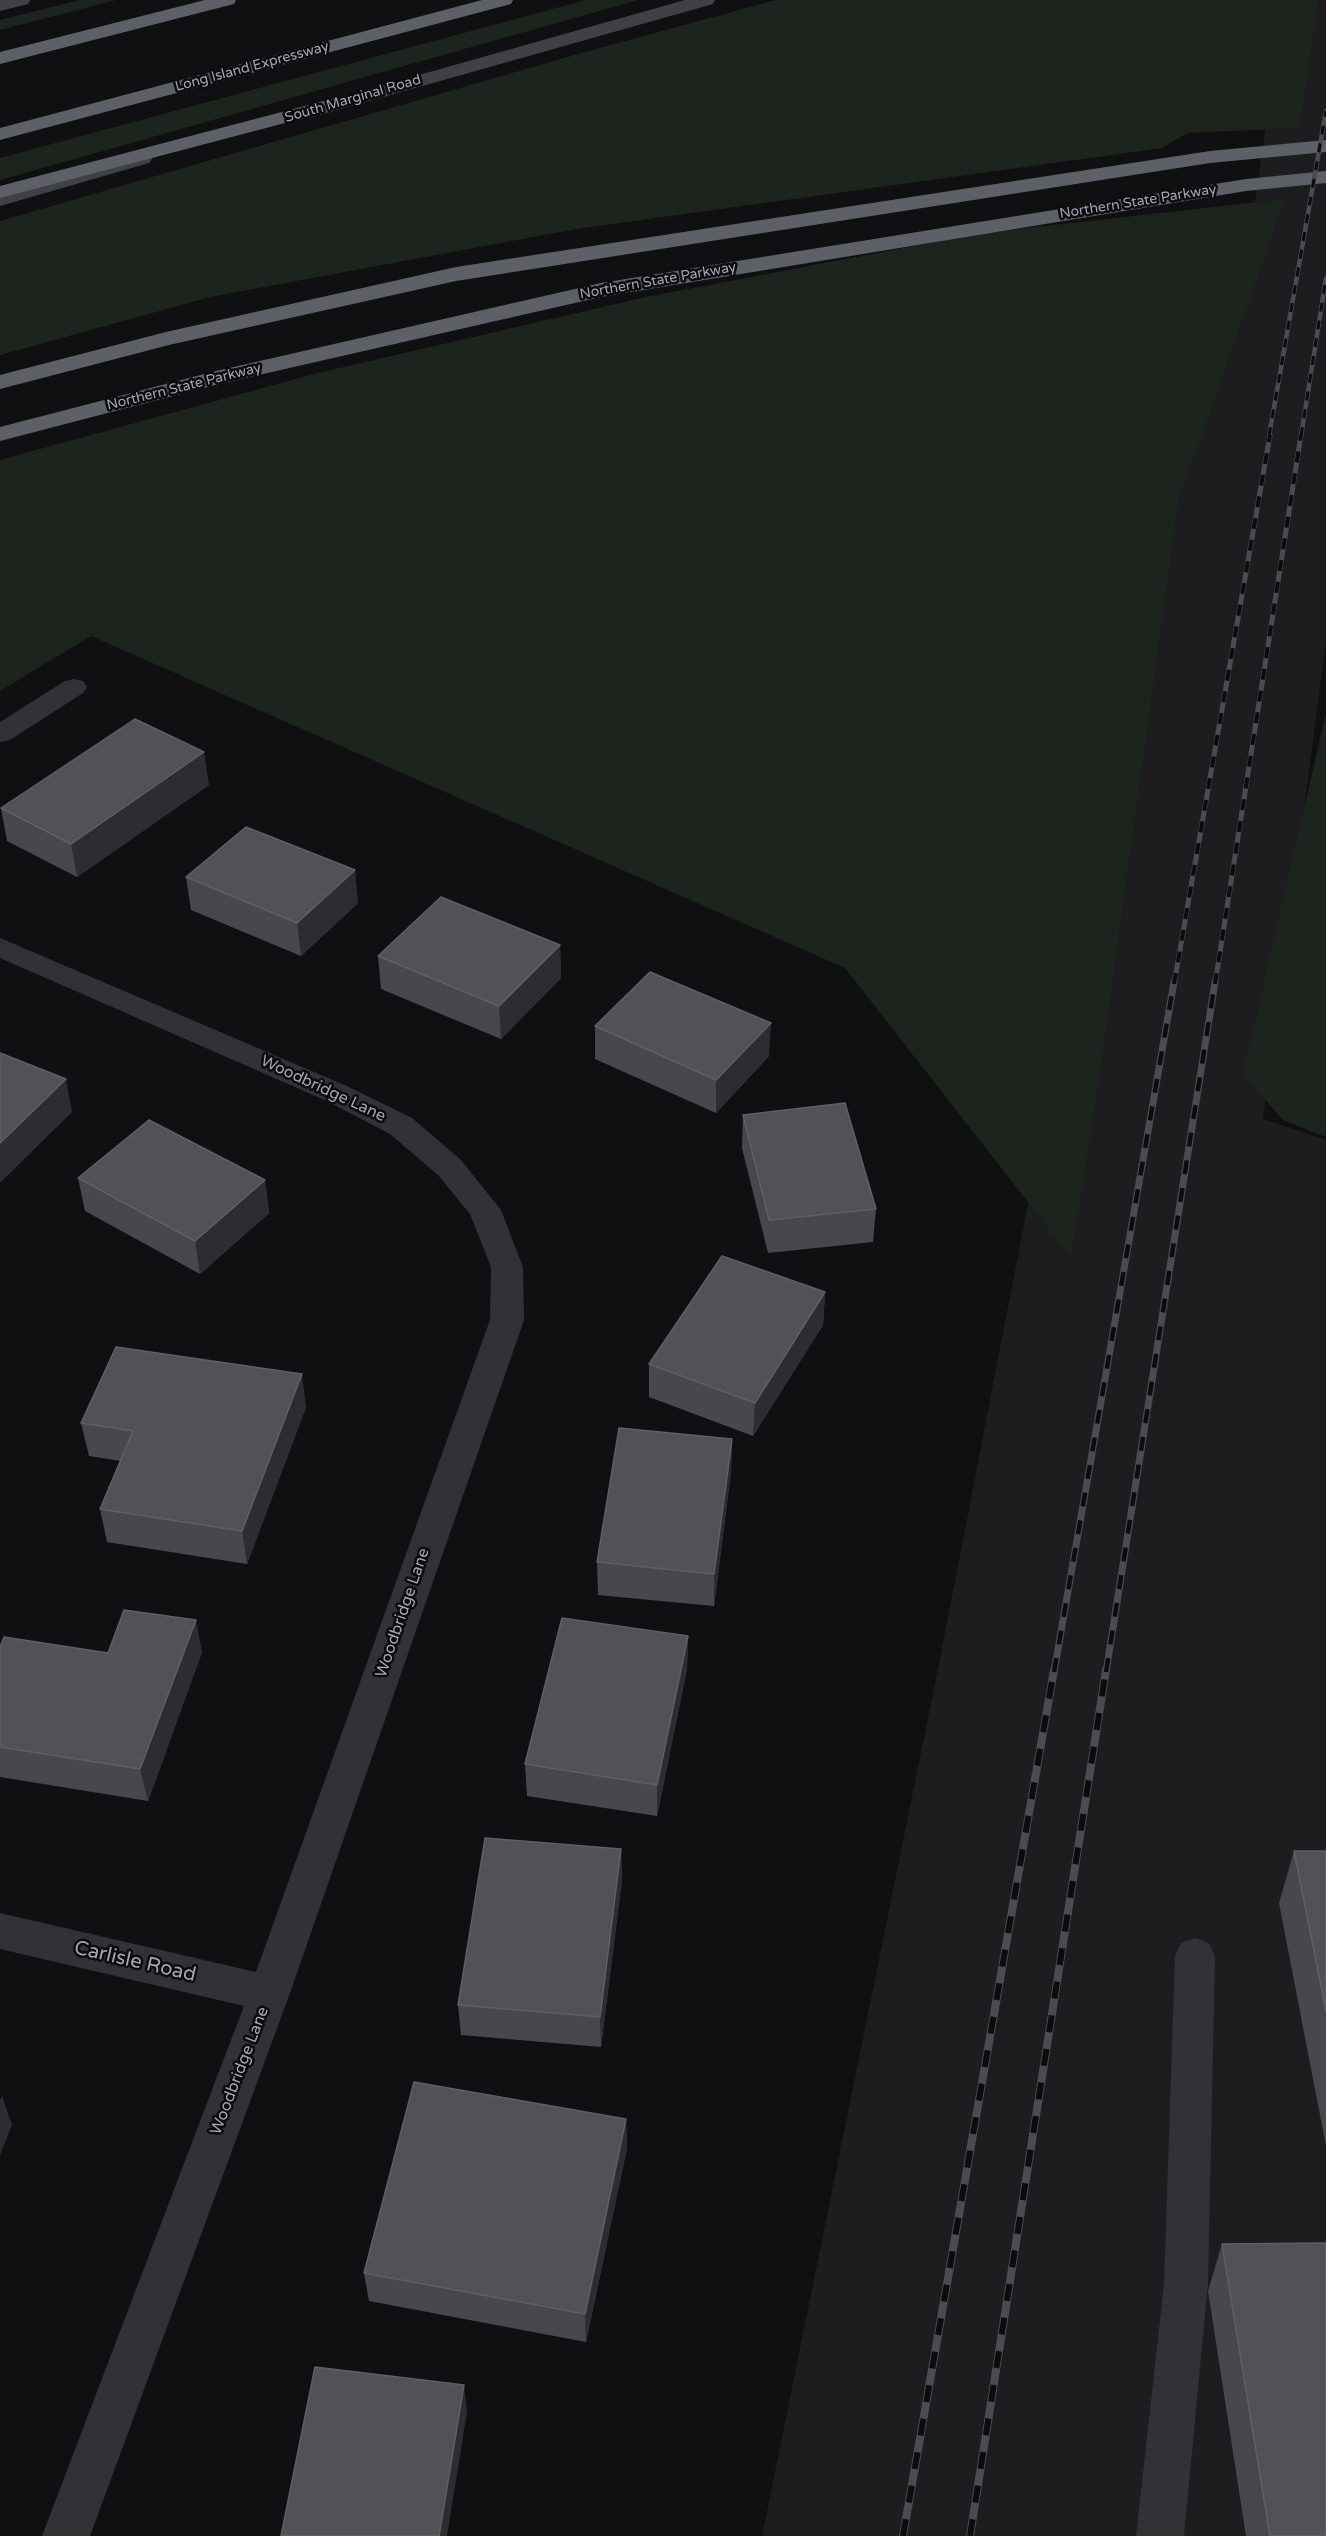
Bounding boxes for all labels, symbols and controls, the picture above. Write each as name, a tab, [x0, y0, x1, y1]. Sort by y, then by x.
street label: Long Island Expressway	[173, 38, 331, 96]
street label: South Marginal Road	[283, 72, 423, 126]
street label: Northern State Parkway	[1058, 181, 1218, 223]
street label: Northern State Parkway	[578, 259, 738, 303]
street label: Northern State Parkway	[105, 360, 263, 414]
street label: Woodbridge Lane	[257, 1052, 389, 1126]
street label: Woodbridge Lane	[372, 1546, 434, 1680]
street label: Carlisle Road	[72, 1936, 198, 1988]
street label: Woodbridge Lane	[207, 2004, 273, 2138]

